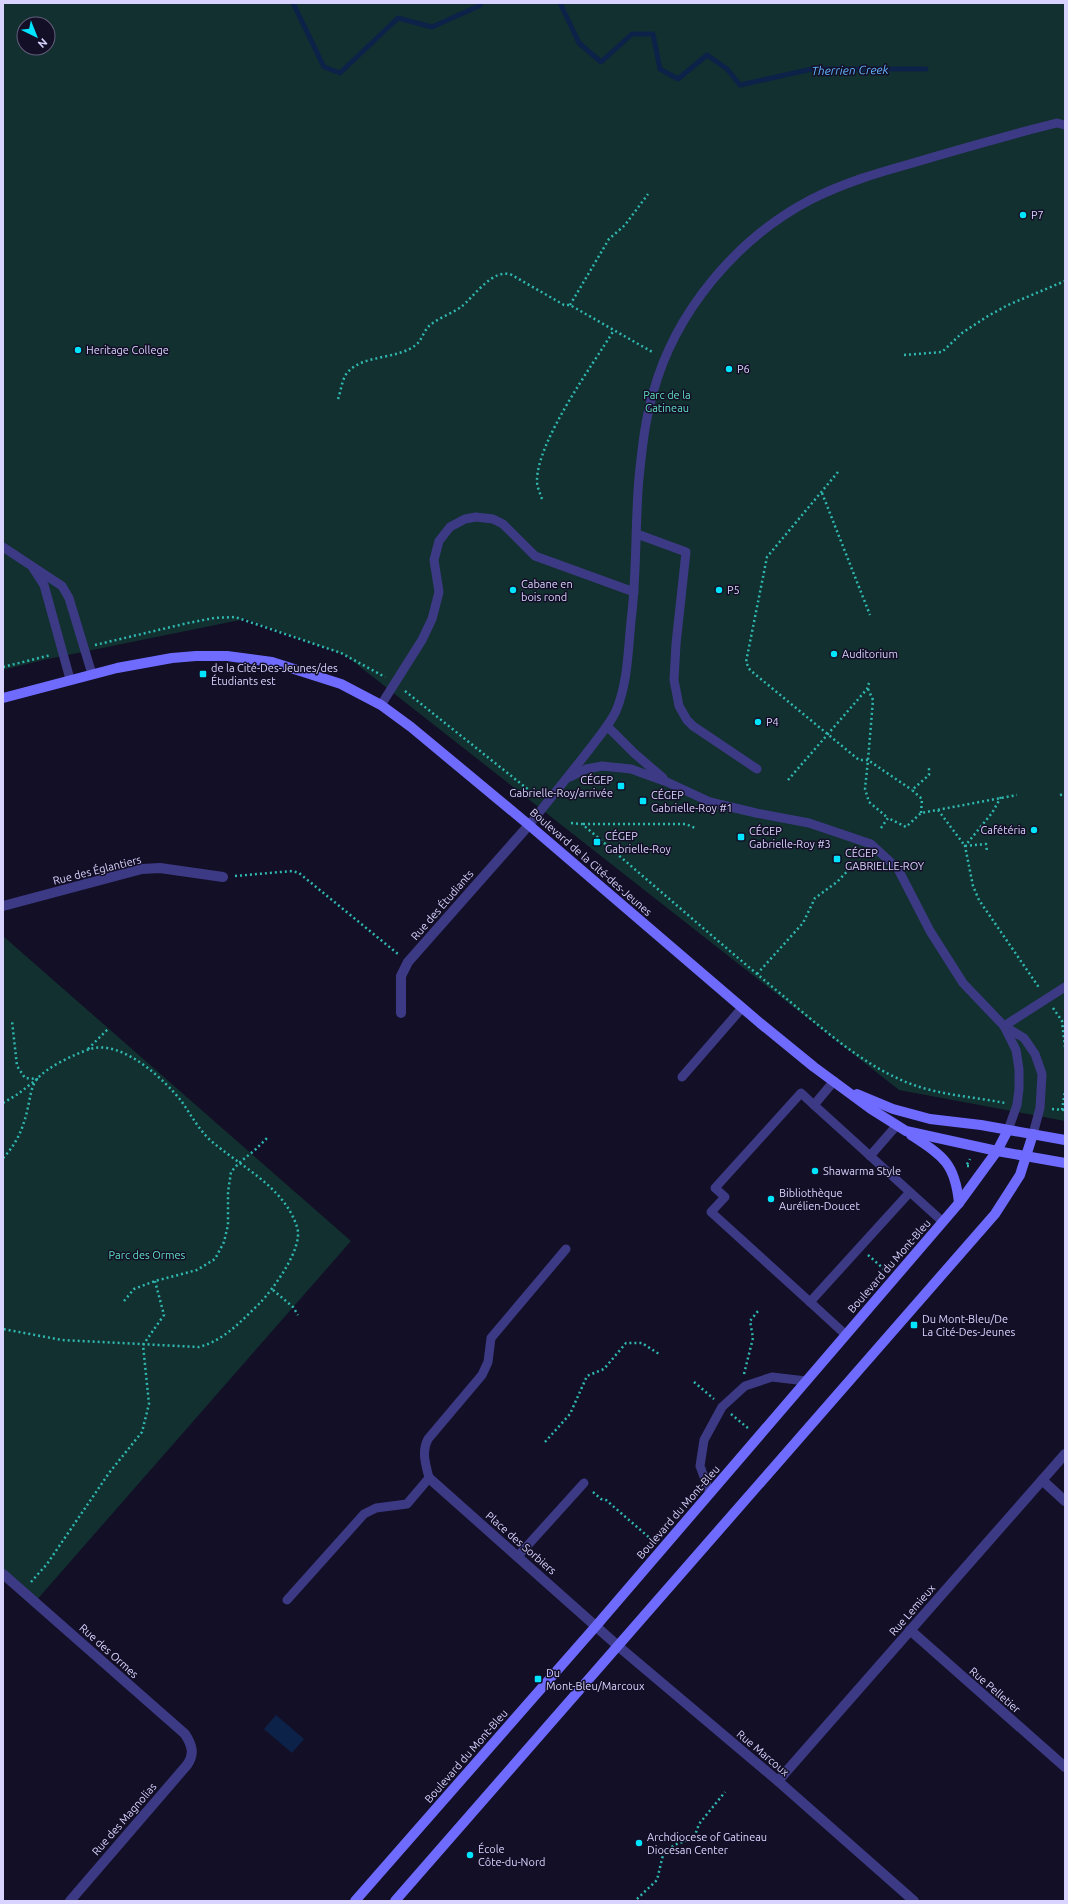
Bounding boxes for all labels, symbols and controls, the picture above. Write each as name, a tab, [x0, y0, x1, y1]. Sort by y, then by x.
north arrow	[16, 16, 56, 56]
text: N	[36, 36, 50, 51]
water label: Therrien Creek	[811, 63, 890, 77]
place label: P7	[1031, 209, 1044, 221]
marker: P7	[1018, 210, 1028, 220]
place label: Heritage College	[86, 344, 169, 356]
marker: Heritage College	[73, 345, 83, 355]
place label: P6	[737, 363, 750, 375]
marker: P6	[724, 364, 734, 374]
park label: Parc de la Gatineau	[643, 389, 691, 414]
place label: Cabane en bois rond	[521, 578, 573, 603]
place label: P5	[727, 584, 740, 596]
marker: Cabane en bois rond	[508, 585, 518, 595]
marker: P5	[714, 585, 724, 595]
place label: Auditorium	[842, 648, 898, 660]
marker: Auditorium	[829, 649, 839, 659]
place label: de la Cité-Des-Jeunes/des Étudiants est	[211, 662, 338, 687]
marker: de la Cité-Des-Jeunes/des Étudiants est	[198, 669, 208, 679]
place label: P4	[766, 716, 779, 728]
marker: P4	[753, 717, 763, 727]
place label: CÉGEP Gabrielle-Roy/arrivée	[509, 773, 613, 799]
marker: CÉGEP Gabrielle-Roy/arrivée	[616, 781, 626, 791]
place label: CÉGEP Gabrielle-Roy #1	[651, 788, 733, 814]
marker: CÉGEP Gabrielle-Roy #1	[638, 796, 648, 806]
street label: Boulevard de la Cité-des-Jeunes	[528, 806, 654, 918]
place label: CÉGEP Gabrielle-Roy #3	[749, 824, 831, 850]
place label: Cafétéria	[980, 824, 1026, 836]
marker: Cafétéria	[1029, 825, 1039, 835]
place label: CÉGEP Gabrielle-Roy	[605, 829, 672, 855]
marker: CÉGEP Gabrielle-Roy #3	[736, 832, 746, 842]
marker: CÉGEP Gabrielle-Roy	[592, 837, 602, 847]
place label: CÉGEP GABRIELLE-ROY	[845, 846, 925, 872]
street label: Rue des Églantiers	[51, 852, 143, 887]
marker: CÉGEP GABRIELLE-ROY	[832, 854, 842, 864]
street label: Rue des Étudiants	[408, 867, 476, 942]
place label: Shawarma Style	[823, 1165, 901, 1177]
marker: Shawarma Style	[810, 1166, 820, 1176]
place label: Bibliothèque Aurélien-Doucet	[779, 1187, 860, 1212]
marker: Bibliothèque Aurélien-Doucet	[766, 1194, 776, 1204]
street label: Boulevard du Mont-Bleu	[845, 1217, 933, 1315]
park label: Parc des Ormes	[109, 1249, 186, 1261]
place label: Du Mont-Bleu/De La Cité-Des-Jeunes	[922, 1313, 1015, 1338]
marker: Du Mont-Bleu/De La Cité-Des-Jeunes	[909, 1320, 919, 1330]
street label: Boulevard du Mont-Bleu	[634, 1463, 722, 1561]
street label: Place des Sorbiers	[483, 1509, 559, 1577]
street label: Rue Lemieux	[887, 1582, 938, 1638]
street label: Rue des Ormes	[77, 1622, 141, 1681]
street label: Rue Pelletier	[967, 1665, 1023, 1716]
place label: Du Mont-Bleu/Marcoux	[546, 1667, 645, 1692]
marker: Du Mont-Bleu/Marcoux	[533, 1674, 543, 1684]
street label: Boulevard du Mont-Bleu	[422, 1707, 510, 1805]
street label: Rue Marcoux	[734, 1728, 792, 1779]
street label: Rue des Magnolias	[89, 1780, 159, 1858]
place label: Archdiocese of Gatineau Diocesan Center	[647, 1831, 767, 1856]
marker: Archdiocese of Gatineau Diocesan Center	[634, 1838, 644, 1848]
place label: École Côte-du-Nord	[478, 1842, 546, 1868]
marker: École Côte-du-Nord	[465, 1850, 475, 1860]

